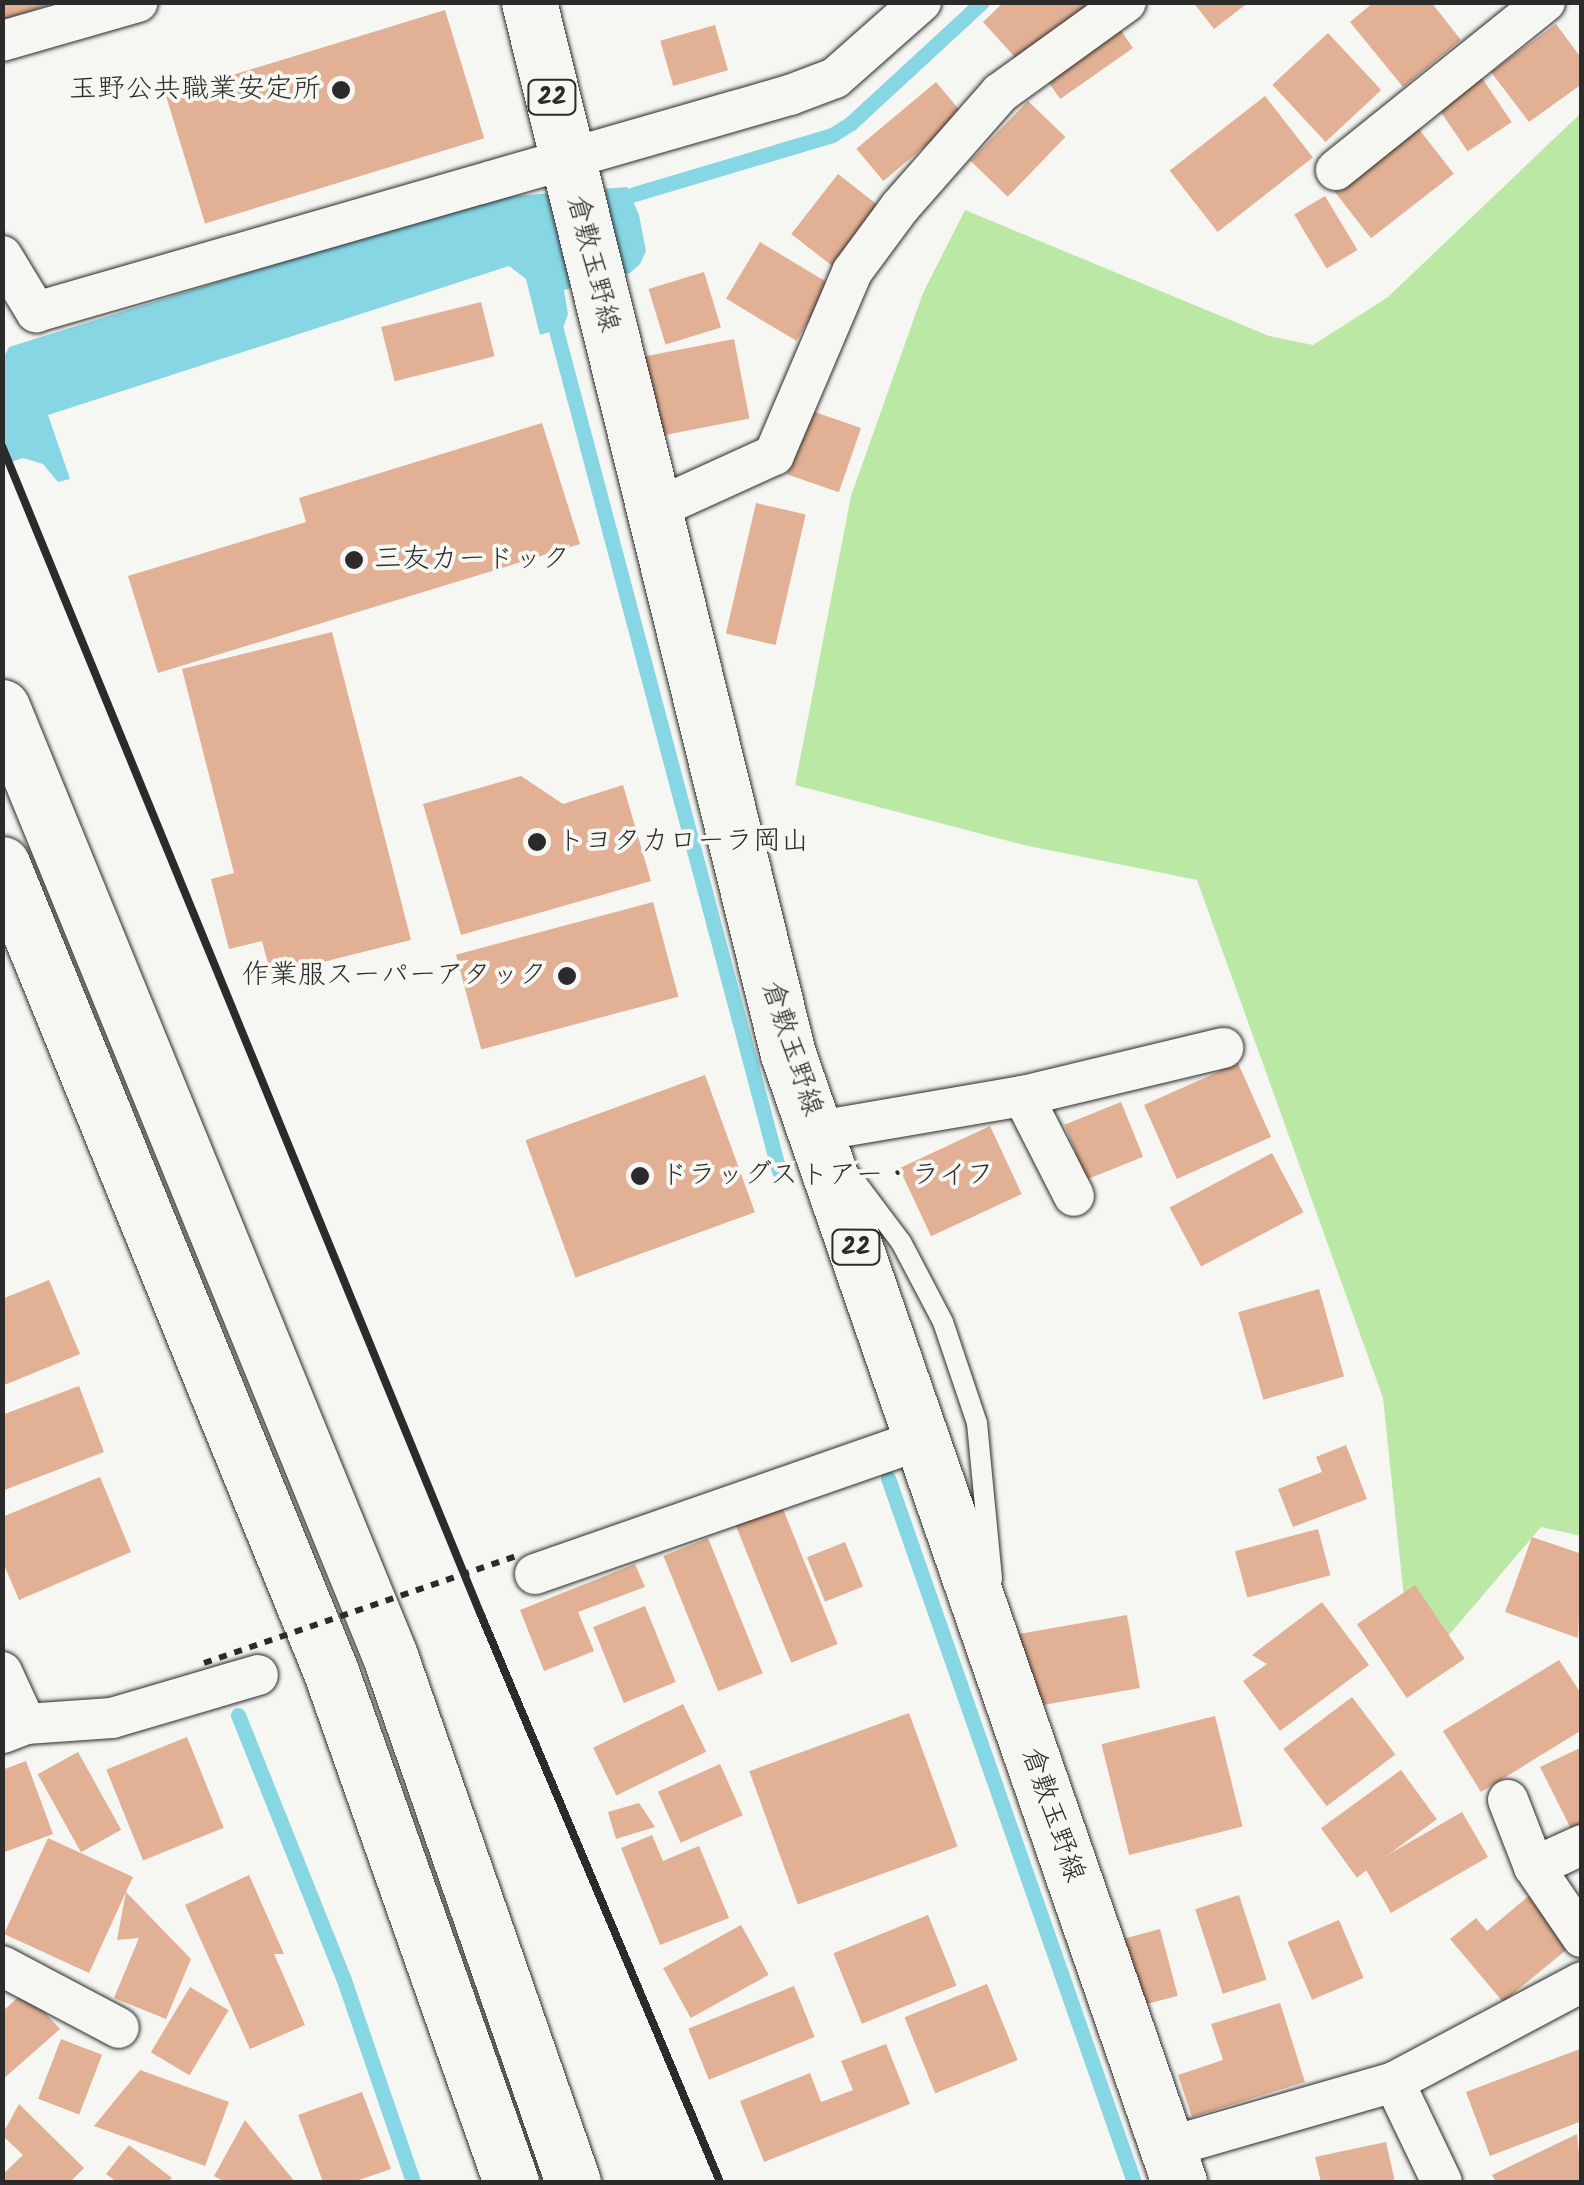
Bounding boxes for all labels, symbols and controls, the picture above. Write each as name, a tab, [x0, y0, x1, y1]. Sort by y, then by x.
place label: 玉野公共職業安定所	[69, 73, 321, 107]
road number: 22	[527, 77, 577, 117]
marker: 玉野公共職業安定所	[330, 79, 352, 101]
street label: 倉敷玉野線	[559, 192, 625, 336]
place label: 三友カードック	[374, 543, 570, 577]
marker: 三友カードック	[343, 549, 365, 571]
place label: トヨタカローラ岡山	[557, 825, 809, 859]
marker: トヨタカローラ岡山	[526, 831, 548, 853]
place label: 作業服スーパーアタック	[240, 959, 547, 993]
marker: 作業服スーパーアタック	[556, 965, 578, 987]
street label: 倉敷玉野線	[753, 977, 829, 1121]
place label: ドラッグストアー・ライフ	[660, 1159, 995, 1193]
marker: ドラッグストアー・ライフ	[629, 1165, 651, 1187]
road number: 22	[831, 1227, 881, 1267]
street label: 倉敷玉野線	[1013, 1743, 1091, 1887]

